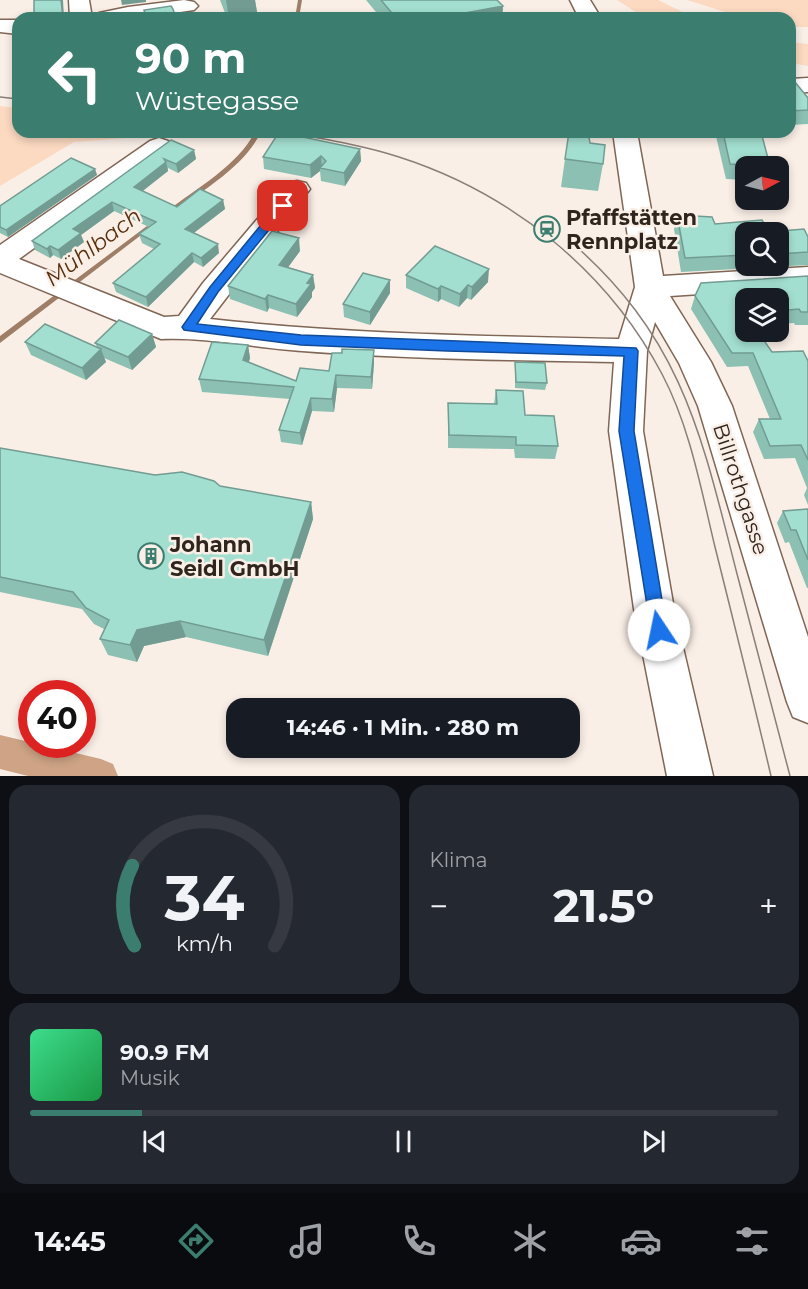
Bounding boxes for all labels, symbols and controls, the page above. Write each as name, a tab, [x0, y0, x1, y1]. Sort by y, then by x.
text: 90 m	[135, 32, 246, 84]
icon: left	[36, 36, 114, 114]
text: Wüstegasse	[135, 84, 299, 117]
north arrow	[735, 156, 789, 210]
map controls	[735, 156, 789, 342]
pin	[257, 180, 308, 231]
icon: arrive	[266, 189, 299, 222]
water label: Mühlbach	[40, 202, 146, 292]
place label: Pfaffstätten Rennplatz	[566, 205, 697, 254]
station icon: Pfaffstätten Rennplatz	[532, 214, 562, 244]
button: search	[735, 222, 789, 276]
button: layers	[735, 288, 789, 342]
street label: Billrothgasse	[708, 420, 774, 558]
place label: Johann Seidl GmbH	[169, 532, 299, 581]
building icon: Johann Seidl GmbH	[136, 541, 166, 571]
position arrow	[627, 598, 691, 662]
speed limit sign: 40	[18, 680, 96, 758]
text: 14:46 · 1 Min. · 280 m	[287, 714, 519, 741]
text: Klima	[430, 848, 488, 872]
text: 34	[163, 860, 244, 936]
text: 21.5°	[553, 878, 654, 933]
text: −	[430, 886, 448, 926]
text: +	[759, 886, 778, 926]
text: km/h	[176, 931, 233, 957]
text: 90.9 FM	[120, 1039, 210, 1066]
text: Musik	[120, 1066, 180, 1090]
icon: previous	[138, 1125, 171, 1158]
icon: pause	[387, 1125, 420, 1158]
icon: next	[637, 1125, 670, 1158]
icon: directions	[175, 1220, 217, 1262]
icon: music	[286, 1220, 328, 1262]
icon: phone	[398, 1220, 440, 1262]
icon: climate	[509, 1220, 551, 1262]
icon: car	[620, 1220, 662, 1262]
icon: filters	[731, 1220, 773, 1262]
text: 14:45	[35, 1225, 106, 1258]

